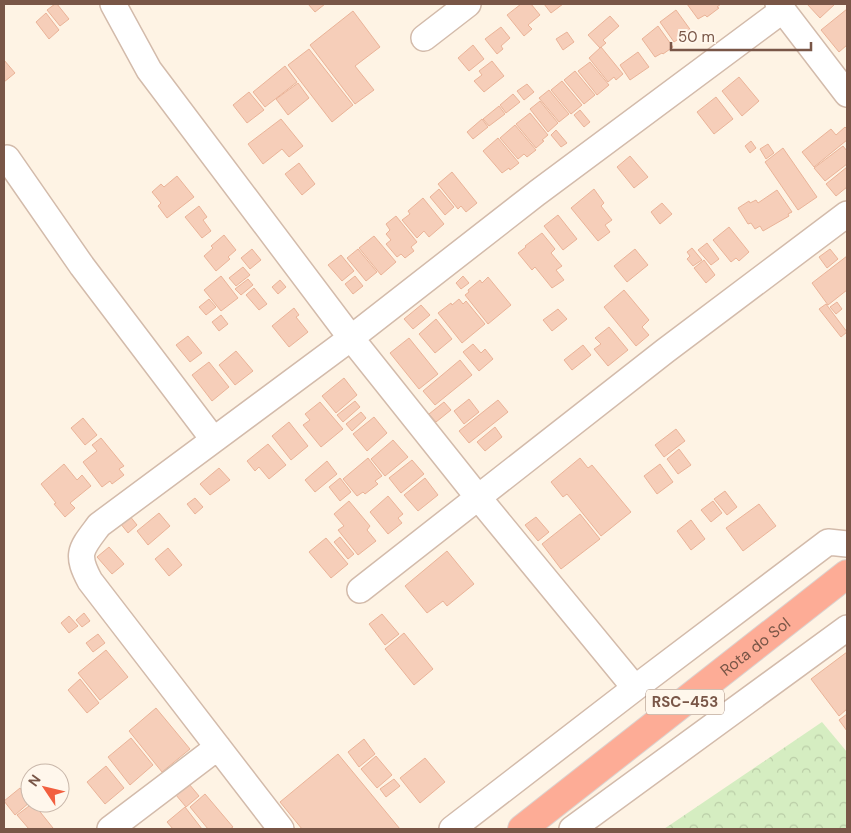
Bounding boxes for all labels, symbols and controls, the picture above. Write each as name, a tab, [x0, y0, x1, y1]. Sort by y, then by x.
scale bar	[671, 20, 811, 52]
text: 50 m	[678, 27, 715, 47]
street label: Rota do Sol	[716, 613, 795, 681]
road number: RSC-453	[646, 690, 724, 714]
north arrow	[20, 763, 70, 813]
text: N	[24, 771, 45, 790]

